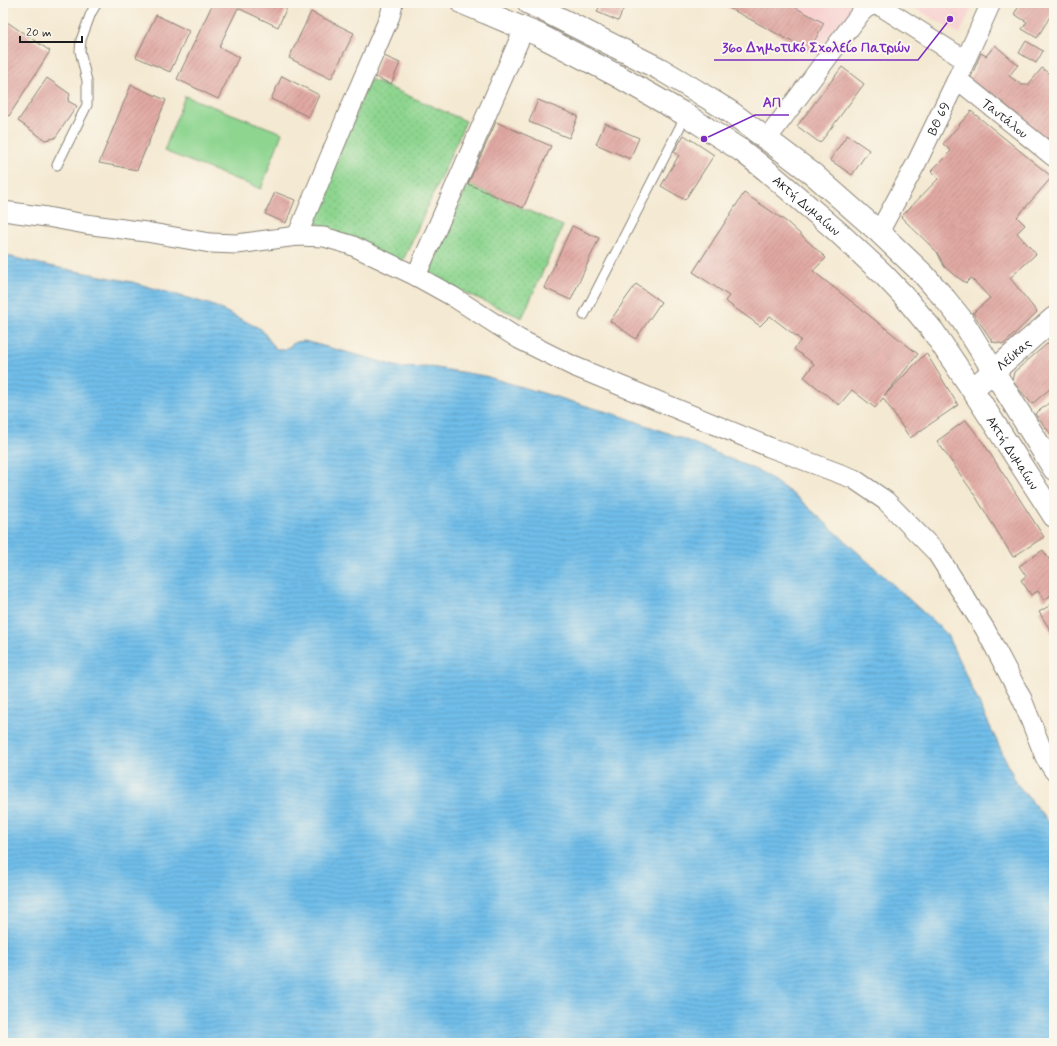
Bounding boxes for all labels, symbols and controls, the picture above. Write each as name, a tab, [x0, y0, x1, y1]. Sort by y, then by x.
scale bar	[20, 18, 82, 44]
text: 20 m	[26, 25, 52, 41]
callout: 36ο Δημοτικό Σχολείο Πατρών	[714, 34, 918, 60]
text: 36ο Δημοτικό Σχολείο Πατρών	[722, 39, 911, 57]
callout: ΑΠ	[755, 89, 789, 115]
text: ΑΠ	[763, 94, 781, 112]
street label: Ταντάλου	[978, 95, 1031, 143]
street label: ΒΘ 69	[924, 100, 955, 139]
street label: Ακτή Δυμαίων	[768, 172, 844, 241]
street label: Λεύκας	[993, 335, 1036, 375]
street label: Ακτή Δυμαίων	[982, 413, 1042, 494]

